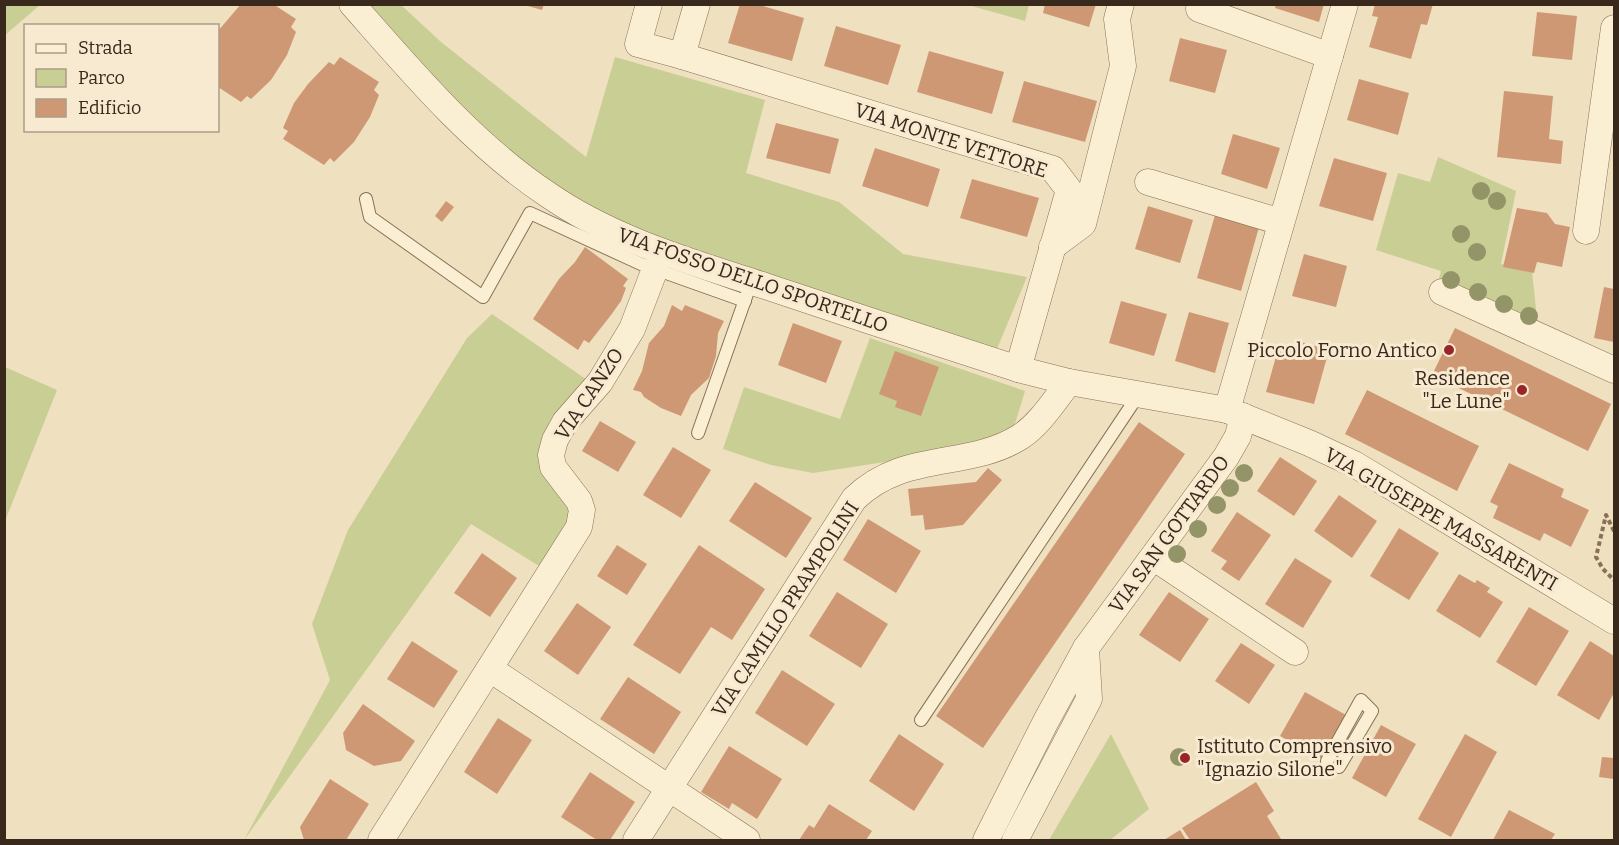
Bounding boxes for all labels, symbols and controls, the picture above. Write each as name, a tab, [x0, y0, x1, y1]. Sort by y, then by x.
legend	[24, 24, 219, 132]
text: Strada	[78, 37, 133, 59]
text: Parco	[78, 67, 125, 89]
text: Edificio	[78, 97, 141, 119]
street label: VIA MONTE VETTORE	[851, 97, 1051, 183]
street label: VIA FOSSO DELLO SPORTELLO	[615, 222, 891, 338]
place label: Piccolo Forno Antico	[1247, 338, 1437, 362]
street label: VIA CANZO	[549, 343, 629, 445]
marker: Piccolo Forno Antico	[1442, 343, 1456, 357]
place label: Residence "Le Lune"	[1415, 366, 1510, 413]
marker: Residence "Le Lune"	[1515, 383, 1529, 397]
street label: VIA GIUSEPPE MASSARENTI	[1320, 442, 1562, 596]
street label: VIA SAN GOTTARDO	[1104, 450, 1234, 618]
street label: VIA CAMILLO PRAMPOLINI	[706, 497, 864, 721]
place label: Istituto Comprensivo "Ignazio Silone"	[1197, 734, 1392, 781]
marker: Istituto Comprensivo "Ignazio Silone"	[1178, 751, 1192, 765]

